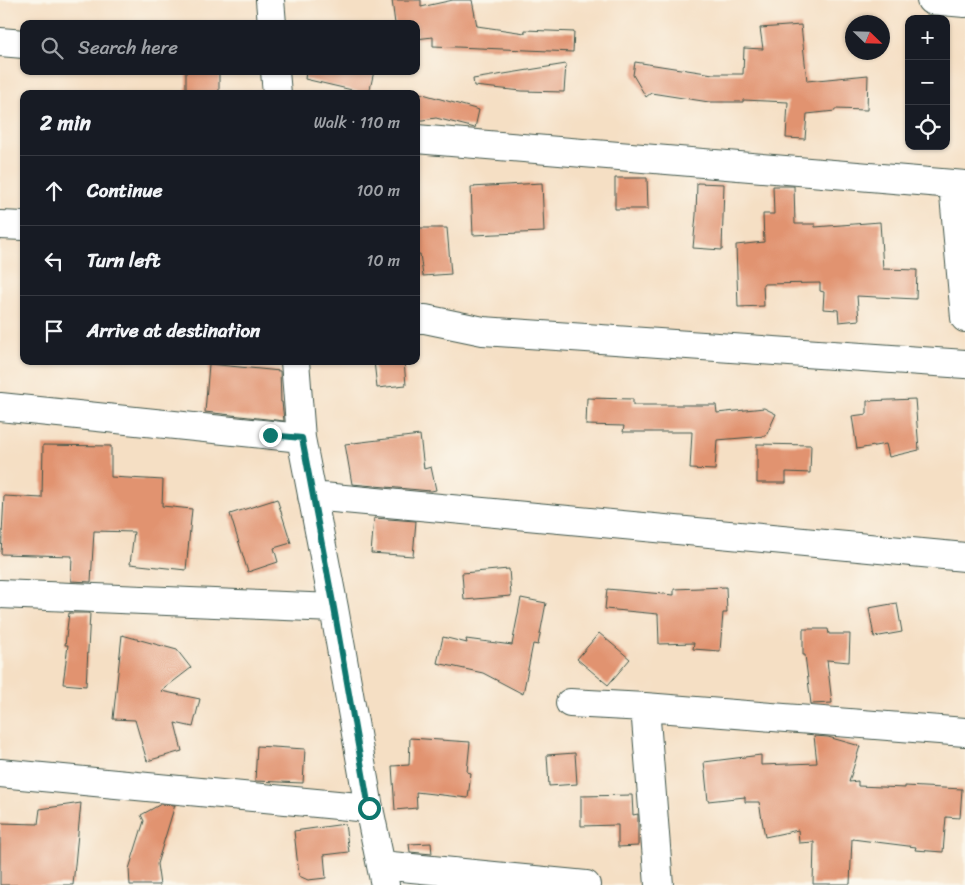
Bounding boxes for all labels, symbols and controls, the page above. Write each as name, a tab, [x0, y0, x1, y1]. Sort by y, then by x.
north arrow	[845, 15, 890, 60]
map controls	[905, 15, 950, 150]
button: +	[905, 15, 950, 60]
search box	[20, 20, 420, 75]
text: Search here	[78, 31, 178, 64]
icon: search	[38, 34, 66, 62]
button: −	[905, 60, 950, 105]
text: 2 min	[40, 104, 91, 142]
button: locate	[905, 105, 950, 150]
text: Walk · 110 m	[314, 108, 400, 137]
text: Continue	[87, 174, 163, 207]
text: 100 m	[356, 176, 400, 205]
icon: ahead	[40, 177, 68, 205]
text: Turn left	[87, 244, 160, 277]
text: 10 m	[367, 246, 400, 275]
icon: left	[40, 247, 68, 275]
text: Arrive at destination	[87, 314, 260, 347]
icon: arrive	[40, 317, 68, 345]
route end	[259, 424, 282, 447]
route start	[358, 797, 381, 820]

